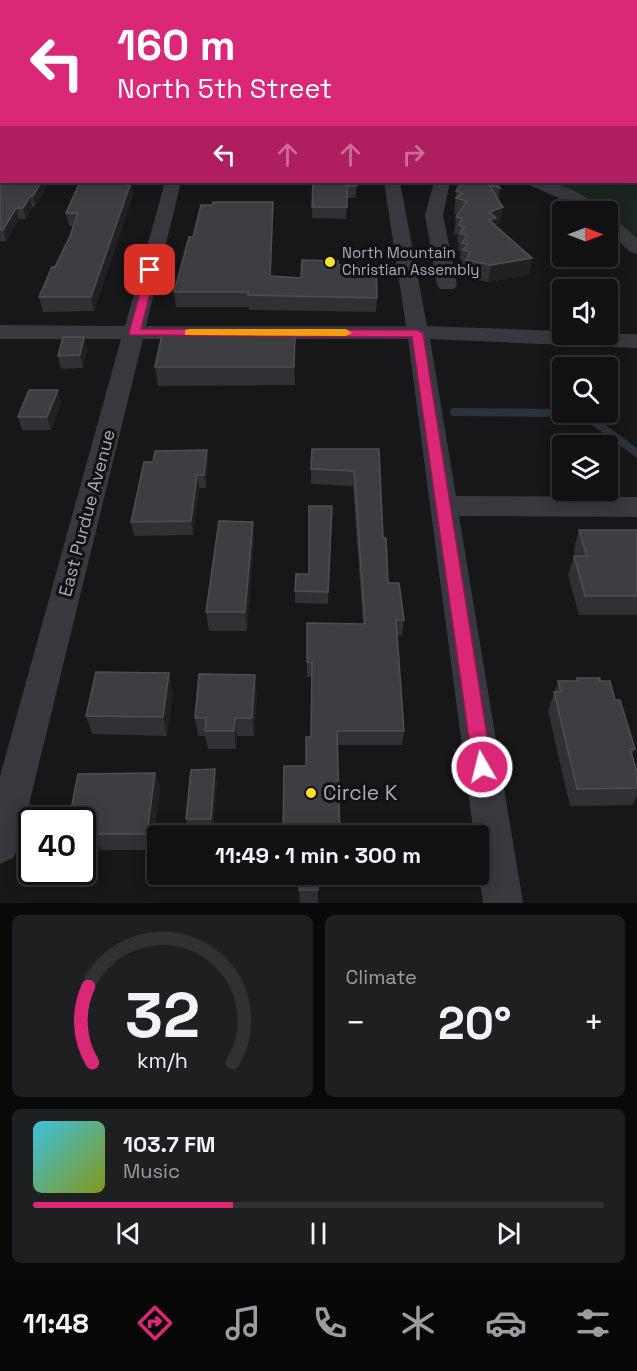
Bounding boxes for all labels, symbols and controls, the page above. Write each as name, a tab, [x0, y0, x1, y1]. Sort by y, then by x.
text: 160 m	[117, 19, 236, 72]
icon: left	[18, 24, 96, 102]
text: North 5th Street	[117, 71, 332, 106]
icon: left	[208, 138, 241, 171]
icon: ahead	[271, 138, 304, 171]
icon: ahead	[334, 138, 367, 171]
icon: right	[397, 138, 430, 171]
north arrow	[552, 201, 618, 267]
map controls	[552, 201, 618, 501]
place label: North Mountain Christian Assembly	[342, 243, 480, 279]
pin	[124, 244, 175, 295]
icon: arrive	[133, 253, 166, 286]
marker: North Mountain Christian Assembly	[323, 255, 337, 269]
button: sound	[552, 279, 618, 345]
button: search	[552, 357, 618, 423]
street label: East Purdue Avenue	[53, 427, 120, 599]
button: layers	[552, 435, 618, 501]
position arrow	[450, 735, 514, 799]
place label: Circle K	[323, 779, 398, 806]
marker: Circle K	[304, 786, 318, 800]
speed limit sign: 40	[18, 807, 96, 885]
text: 11:49 · 1 min · 300 m	[215, 841, 421, 869]
text: Climate	[346, 964, 417, 990]
text: 32	[125, 976, 200, 1055]
text: 20°	[438, 995, 512, 1052]
text: −	[346, 1002, 366, 1044]
text: +	[584, 1002, 604, 1044]
text: km/h	[137, 1047, 188, 1074]
text: 103.7 FM	[123, 1130, 215, 1158]
text: Music	[123, 1158, 180, 1184]
icon: previous	[112, 1217, 145, 1250]
icon: pause	[302, 1217, 335, 1250]
icon: next	[492, 1217, 525, 1250]
icon: directions	[134, 1302, 176, 1344]
icon: music	[222, 1302, 264, 1344]
icon: phone	[309, 1302, 351, 1344]
icon: climate	[397, 1302, 439, 1344]
icon: car	[485, 1302, 527, 1344]
icon: filters	[572, 1302, 614, 1344]
text: 11:48	[23, 1306, 89, 1341]

